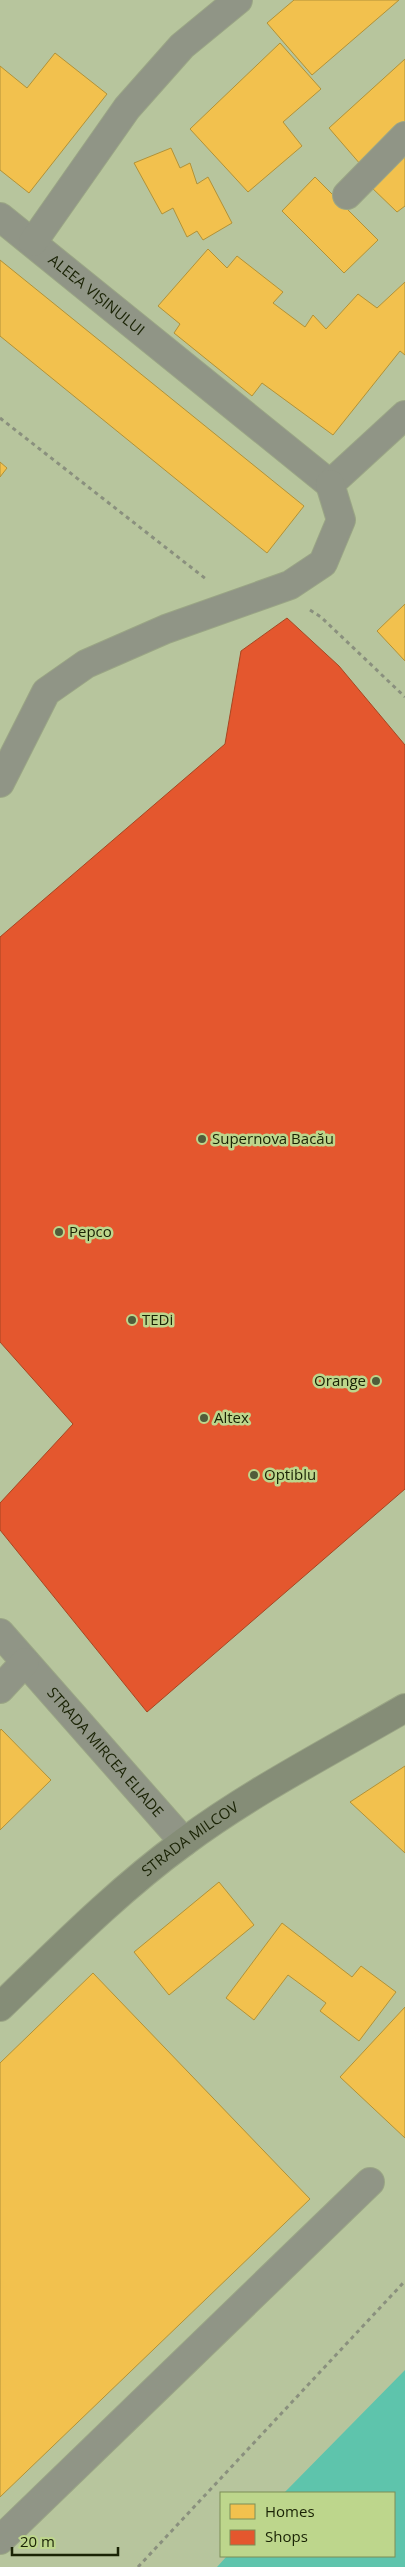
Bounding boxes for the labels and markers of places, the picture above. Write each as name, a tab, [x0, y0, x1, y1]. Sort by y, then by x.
place label: Supernova Bacău	[212, 1128, 334, 1148]
marker: Supernova Bacău	[196, 1133, 208, 1145]
place label: Pepco	[69, 1221, 112, 1241]
marker: Pepco	[53, 1226, 65, 1238]
place label: TEDi	[142, 1309, 173, 1329]
marker: TEDi	[126, 1314, 138, 1326]
place label: Orange	[314, 1370, 366, 1390]
marker: Orange	[370, 1375, 382, 1387]
place label: Altex	[214, 1407, 249, 1427]
marker: Altex	[198, 1412, 210, 1424]
place label: Optiblu	[264, 1464, 316, 1484]
marker: Optiblu	[248, 1469, 260, 1481]

